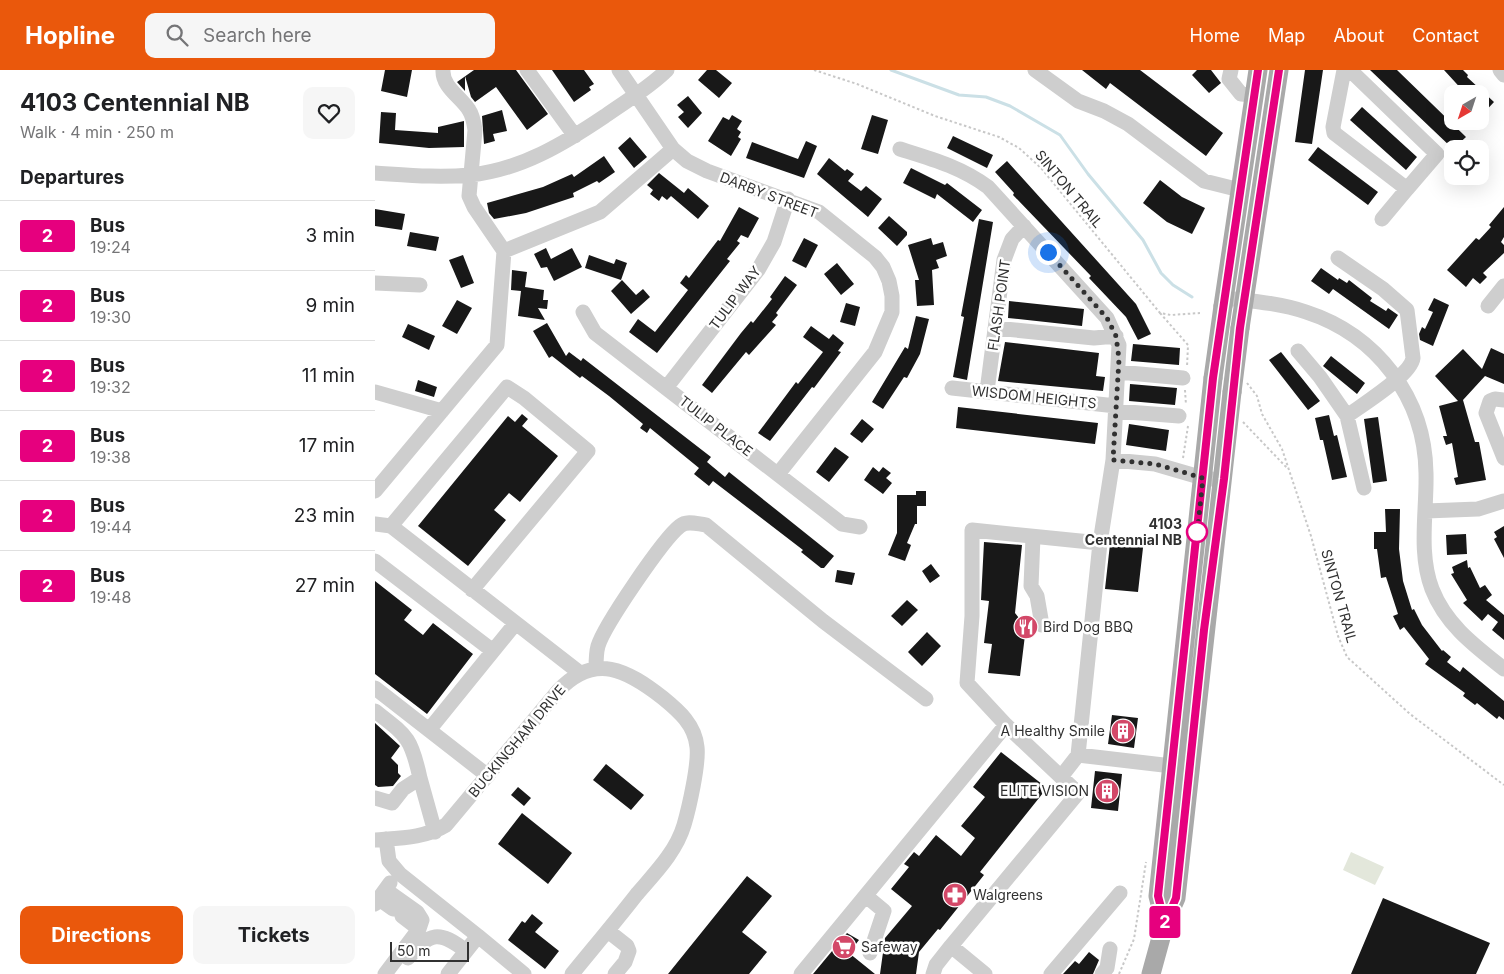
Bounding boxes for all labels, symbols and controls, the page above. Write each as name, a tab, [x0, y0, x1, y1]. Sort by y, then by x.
search box	[145, 13, 495, 58]
text: Hopline	[25, 21, 115, 50]
icon: search	[163, 21, 191, 49]
text: Search here	[203, 24, 312, 47]
text: Home	[1190, 25, 1240, 46]
text: Map	[1268, 25, 1305, 46]
text: About	[1333, 25, 1384, 46]
text: Contact	[1412, 25, 1479, 46]
north arrow	[1444, 85, 1489, 130]
map controls	[1444, 85, 1489, 185]
button: heart	[303, 87, 355, 139]
text: 4103 Centennial NB	[20, 88, 250, 117]
text: Walk · 4 min · 250 m	[20, 122, 174, 142]
button: locate	[1444, 140, 1489, 185]
street label: SINTON TRAIL	[1032, 146, 1107, 231]
text: Departures	[20, 166, 124, 189]
street label: DARBY STREET	[718, 168, 821, 221]
text: Bus	[90, 214, 125, 237]
text: 3 min	[305, 224, 355, 247]
text: 2	[42, 225, 53, 246]
text: 19:24	[90, 237, 131, 257]
your location	[1036, 240, 1061, 265]
street label: FLASH POINT	[984, 258, 1013, 352]
street label: TULIP WAY	[705, 262, 764, 333]
text: Bus	[90, 284, 125, 307]
text: 9 min	[305, 294, 355, 317]
text: 2	[42, 295, 53, 316]
text: 19:30	[90, 307, 131, 327]
text: Bus	[90, 354, 125, 377]
text: 11 min	[302, 364, 355, 387]
text: 2	[42, 365, 53, 386]
text: 19:32	[90, 377, 131, 397]
street label: WISDOM HEIGHTS	[971, 381, 1097, 412]
street label: TULIP PLACE	[676, 392, 756, 460]
text: Bus	[90, 424, 125, 447]
text: 17 min	[299, 434, 355, 457]
text: 2	[42, 435, 53, 456]
text: 19:38	[90, 447, 131, 467]
text: Bus	[90, 494, 125, 517]
text: 23 min	[294, 504, 355, 527]
text: 2	[42, 505, 53, 526]
place label: 4103 Centennial NB	[1085, 515, 1182, 548]
text: 19:44	[90, 517, 132, 537]
marker: 4103 Centennial NB	[1186, 521, 1208, 543]
street label: SINTON TRAIL	[1318, 547, 1361, 645]
text: Bus	[90, 564, 125, 587]
text: 27 min	[295, 574, 355, 597]
text: 2	[42, 575, 53, 596]
text: 19:48	[90, 587, 131, 607]
restaurant icon: Bird Dog BBQ	[1013, 614, 1039, 640]
place label: Bird Dog BBQ	[1043, 618, 1133, 635]
street label: BUCKINGHAM DRIVE	[465, 681, 569, 800]
building icon: A Healthy Smile	[1110, 718, 1136, 744]
place label: A Healthy Smile	[1001, 722, 1105, 739]
building icon: ELITE VISION	[1094, 778, 1120, 804]
place label: ELITE VISION	[1000, 782, 1089, 799]
pharmacy icon: Walgreens	[942, 882, 968, 908]
place label: Walgreens	[973, 886, 1043, 903]
button: Directions	[20, 906, 183, 964]
button: Tickets	[193, 906, 355, 964]
line badge: 2	[1149, 906, 1181, 938]
text: 2	[1159, 911, 1171, 932]
supermarket icon: Safeway	[831, 934, 857, 960]
place label: Safeway	[861, 938, 918, 955]
scale bar	[390, 939, 469, 962]
text: 50 m	[397, 942, 431, 959]

